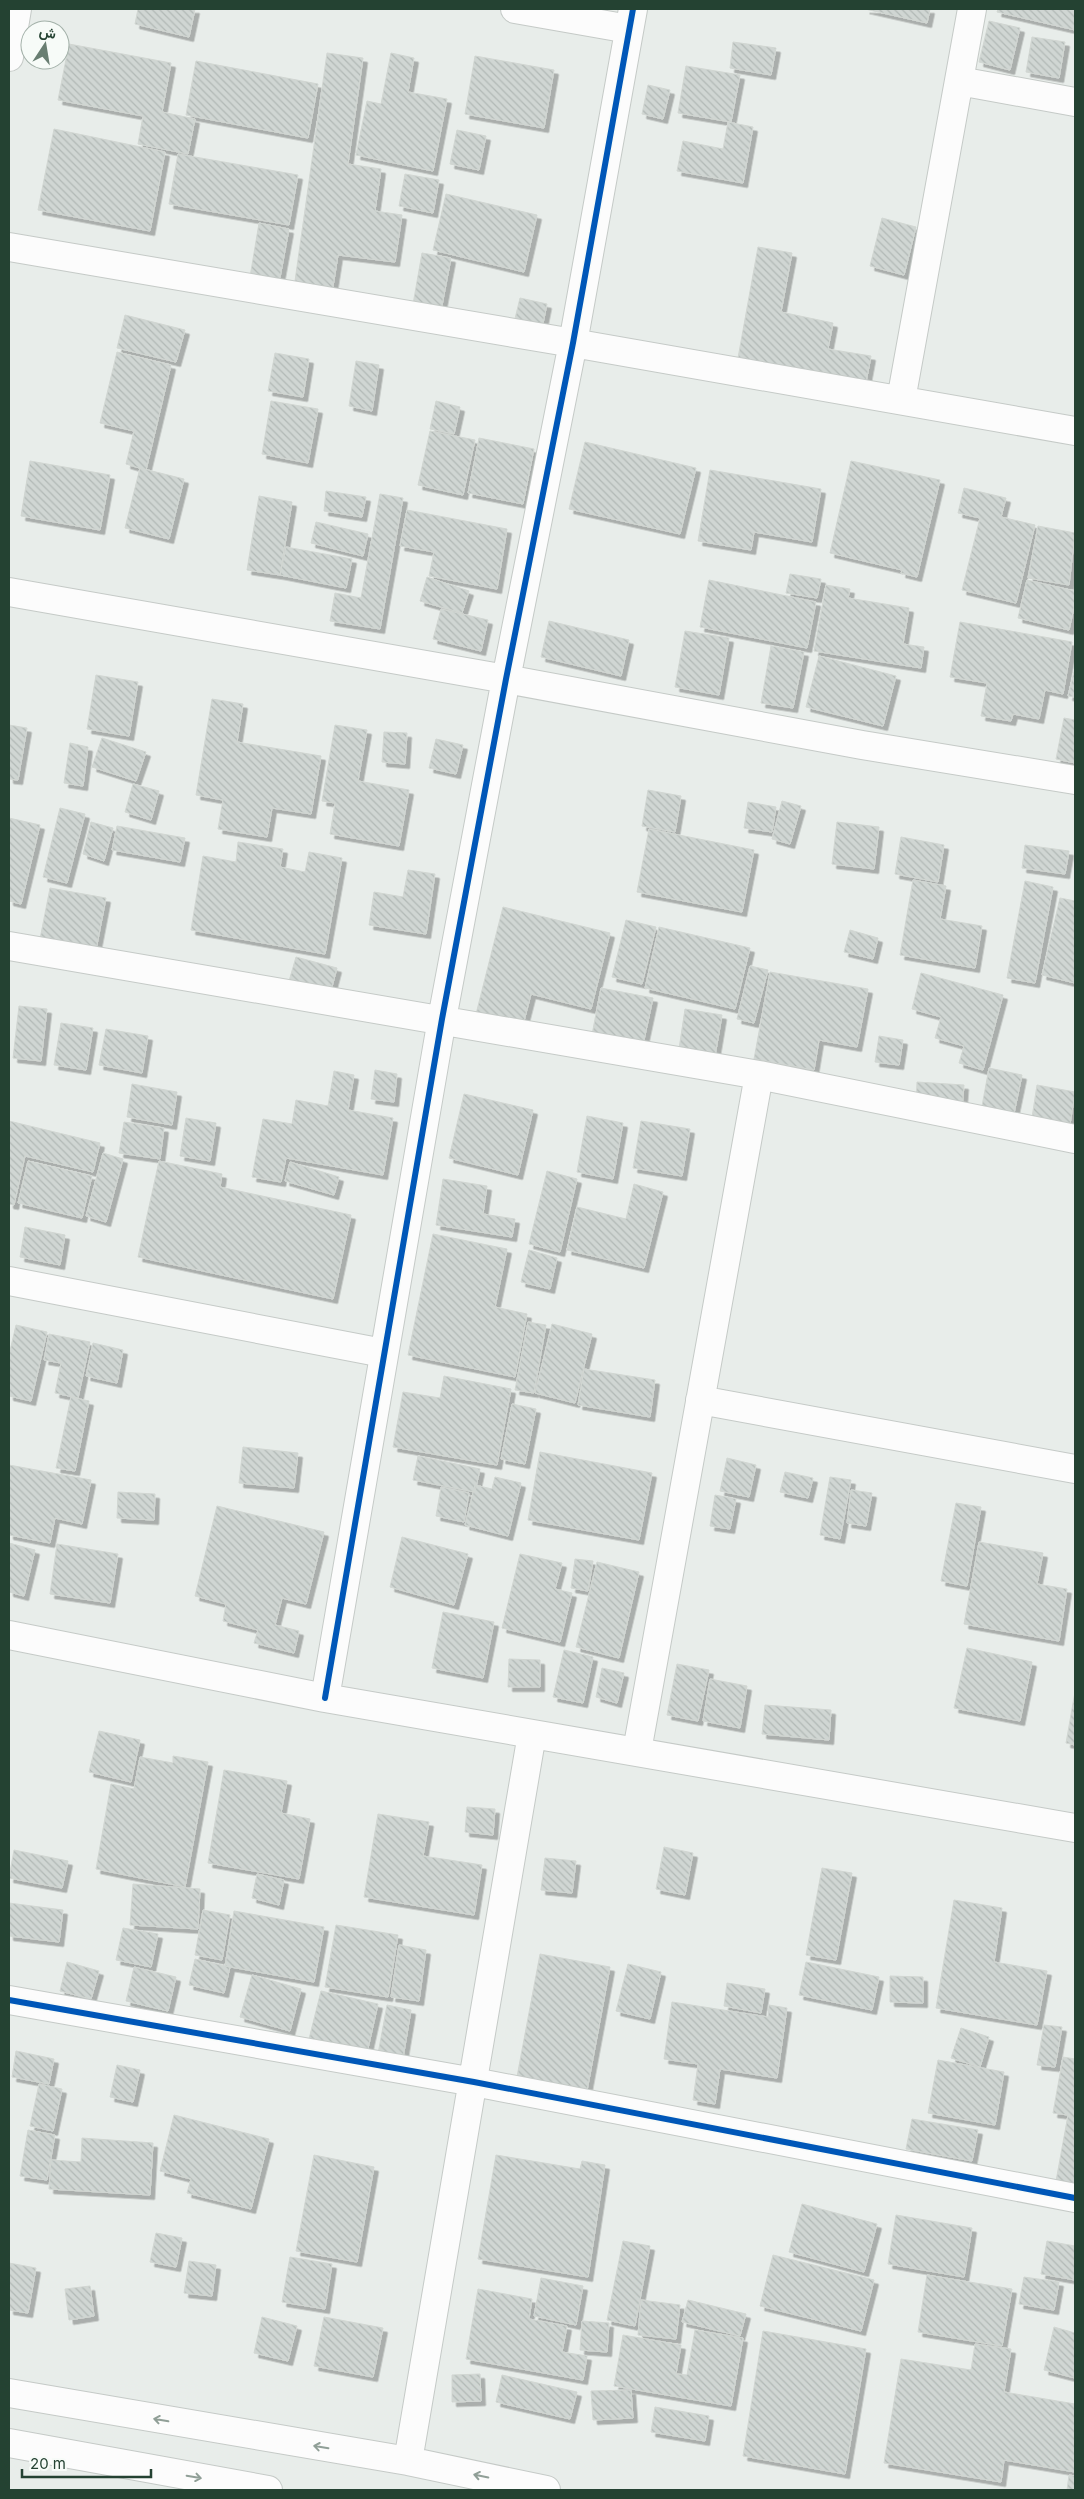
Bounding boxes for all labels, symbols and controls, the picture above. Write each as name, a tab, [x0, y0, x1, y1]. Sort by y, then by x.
north arrow	[20, 20, 70, 70]
text: ش	[38, 22, 58, 43]
one-way arrow	[153, 2414, 169, 2424]
one-way arrow	[314, 2441, 330, 2451]
scale bar	[22, 2446, 151, 2478]
text: 20 m	[30, 2454, 66, 2473]
one-way arrow	[473, 2471, 489, 2481]
one-way arrow	[186, 2472, 202, 2482]

